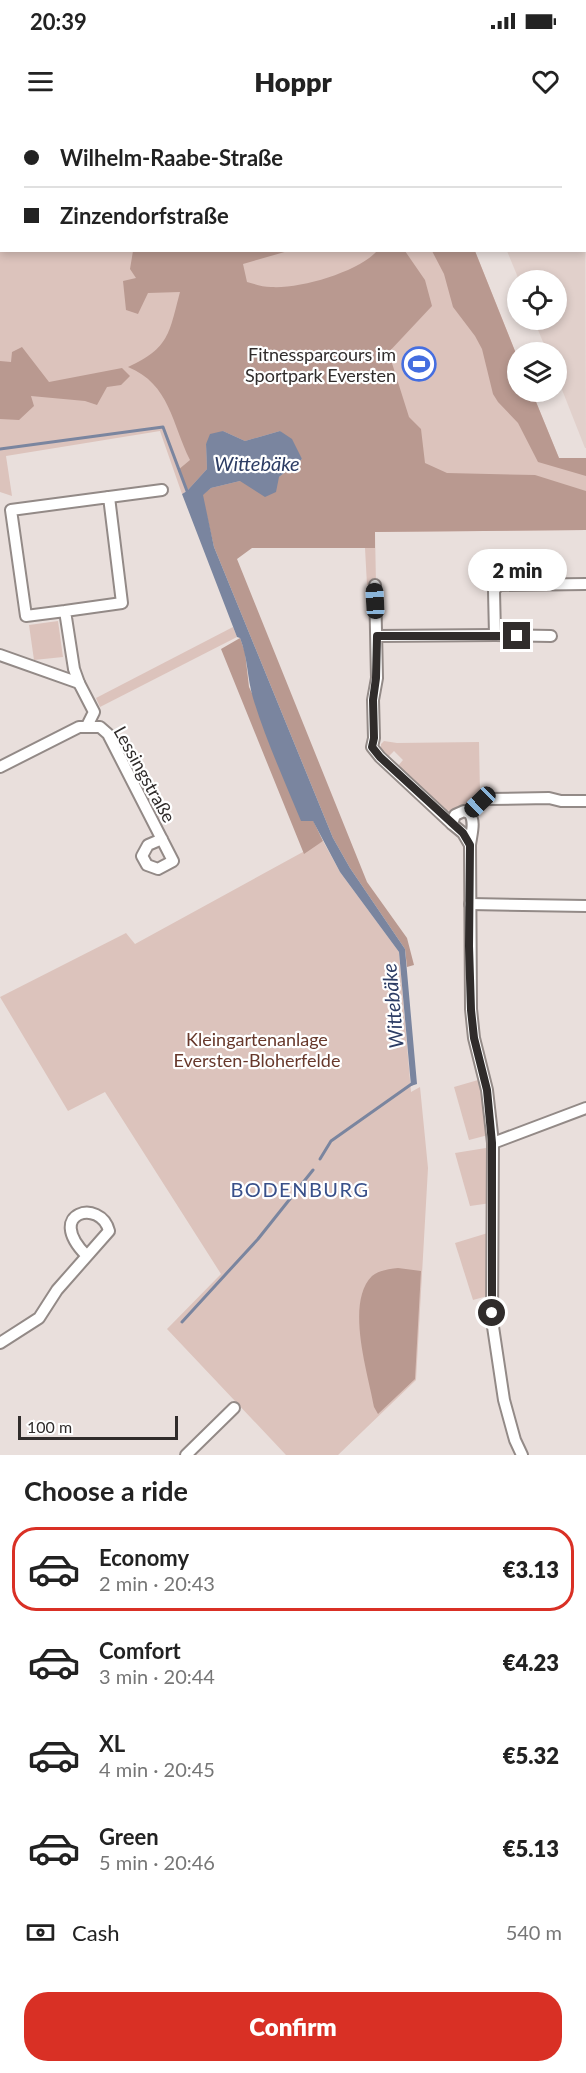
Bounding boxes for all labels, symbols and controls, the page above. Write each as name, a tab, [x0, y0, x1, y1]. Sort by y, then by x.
text: 20:39	[30, 8, 87, 35]
icon: menu	[24, 65, 57, 98]
text: Hoppr	[254, 65, 332, 98]
icon: heart	[529, 65, 562, 98]
text: Wilhelm-Raabe-Straße	[60, 144, 283, 171]
text: Zinzendorfstraße	[60, 202, 229, 229]
map controls	[507, 270, 567, 402]
button: locate	[507, 270, 567, 330]
button: layers	[507, 342, 567, 402]
place label: Fitnessparcours im Sportpark Eversten	[245, 343, 396, 386]
sports icon: Fitnessparcours im Sportpark Eversten	[401, 346, 437, 382]
water label: Wittebäke	[214, 451, 300, 475]
callout: 2 min	[468, 549, 566, 591]
text: 2 min	[493, 558, 542, 582]
car	[365, 583, 385, 619]
route end	[503, 622, 530, 649]
street label: Lessingstraße	[109, 722, 181, 826]
car	[461, 783, 499, 821]
water label: Wittebäke	[376, 962, 408, 1050]
park label: Kleingartenanlage Eversten-Bloherfelde	[174, 1028, 340, 1071]
district label: BODENBURG	[230, 1177, 370, 1201]
route start	[478, 1299, 505, 1326]
scale bar	[18, 1413, 178, 1440]
text: 100 m	[27, 1417, 72, 1436]
text: Choose a ride	[24, 1474, 188, 1507]
icon: car	[27, 1542, 81, 1596]
text: Economy	[99, 1544, 189, 1571]
text: €3.13	[503, 1556, 559, 1583]
text: 2 min · 20:43	[99, 1571, 215, 1595]
icon: car	[27, 1635, 81, 1689]
text: Comfort	[99, 1637, 181, 1664]
text: €4.23	[503, 1649, 559, 1676]
text: 3 min · 20:44	[99, 1664, 215, 1688]
icon: car	[27, 1728, 81, 1782]
text: XL	[99, 1730, 125, 1757]
text: €5.32	[503, 1742, 559, 1769]
text: 4 min · 20:45	[99, 1757, 215, 1781]
icon: car	[27, 1821, 81, 1875]
text: Green	[99, 1823, 159, 1850]
text: €5.13	[503, 1835, 559, 1862]
text: 5 min · 20:46	[99, 1850, 215, 1874]
icon: cash	[24, 1916, 57, 1949]
text: Cash	[72, 1919, 119, 1946]
text: 540 m	[506, 1920, 562, 1944]
button: Confirm	[24, 1992, 562, 2061]

